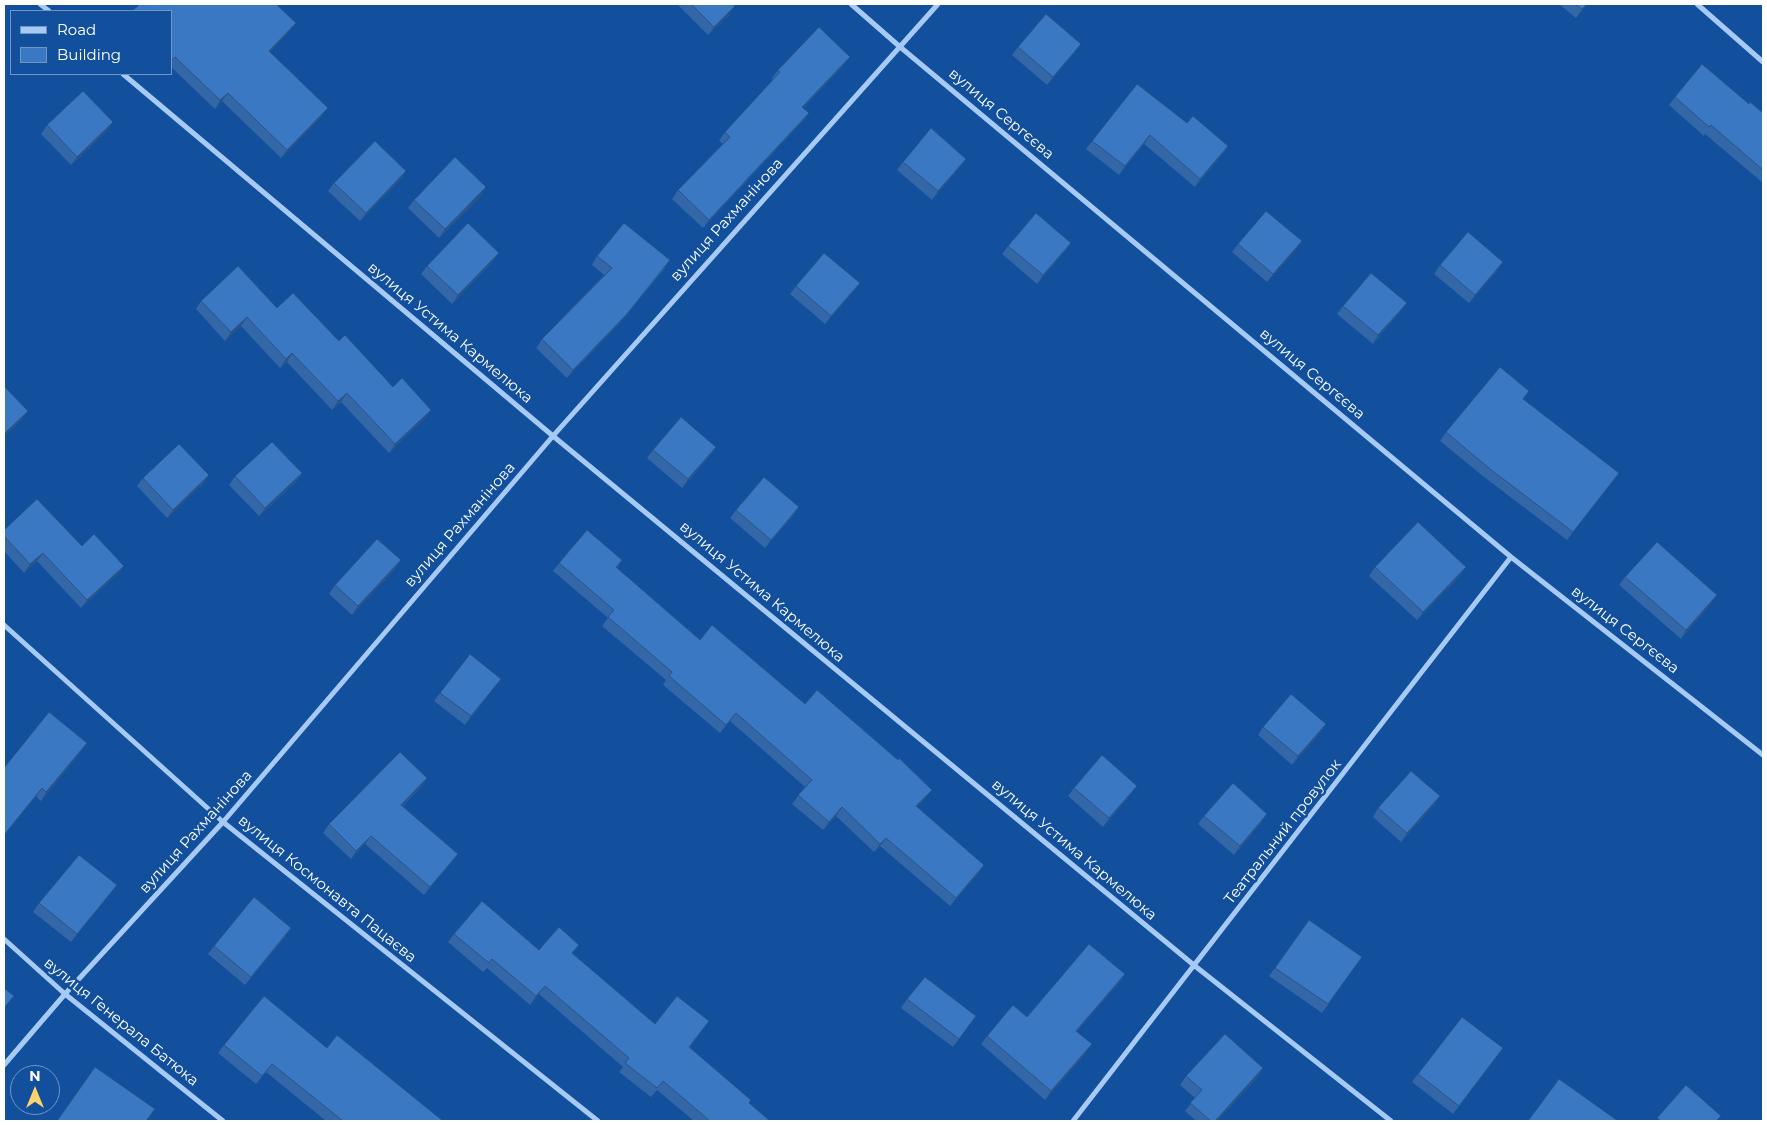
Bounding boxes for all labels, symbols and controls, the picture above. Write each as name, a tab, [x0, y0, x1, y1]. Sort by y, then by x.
legend	[10, 10, 172, 75]
text: Road	[57, 20, 96, 39]
text: Building	[57, 45, 121, 64]
street label: вулиця Сергєєва	[945, 65, 1057, 163]
street label: вулиця Рахманінова	[667, 155, 787, 285]
street label: вулиця Устима Кармелюка	[364, 259, 536, 407]
street label: вулиця Сергєєва	[1256, 325, 1368, 423]
street label: вулиця Рахманінова	[401, 459, 519, 591]
street label: вулиця Устима Кармелюка	[676, 518, 848, 666]
street label: вулиця Сергєєва	[1568, 582, 1682, 678]
street label: Театральний провулок	[1221, 756, 1345, 908]
street label: вулиця Рахманінова	[136, 767, 256, 897]
street label: вулиця Устима Кармелюка	[988, 776, 1160, 924]
street label: вулиця Космонавта Пацаєва	[234, 812, 420, 966]
street label: вулиця Генерала Батюка	[40, 954, 202, 1090]
north arrow	[10, 1065, 60, 1115]
text: N	[29, 1067, 41, 1085]

